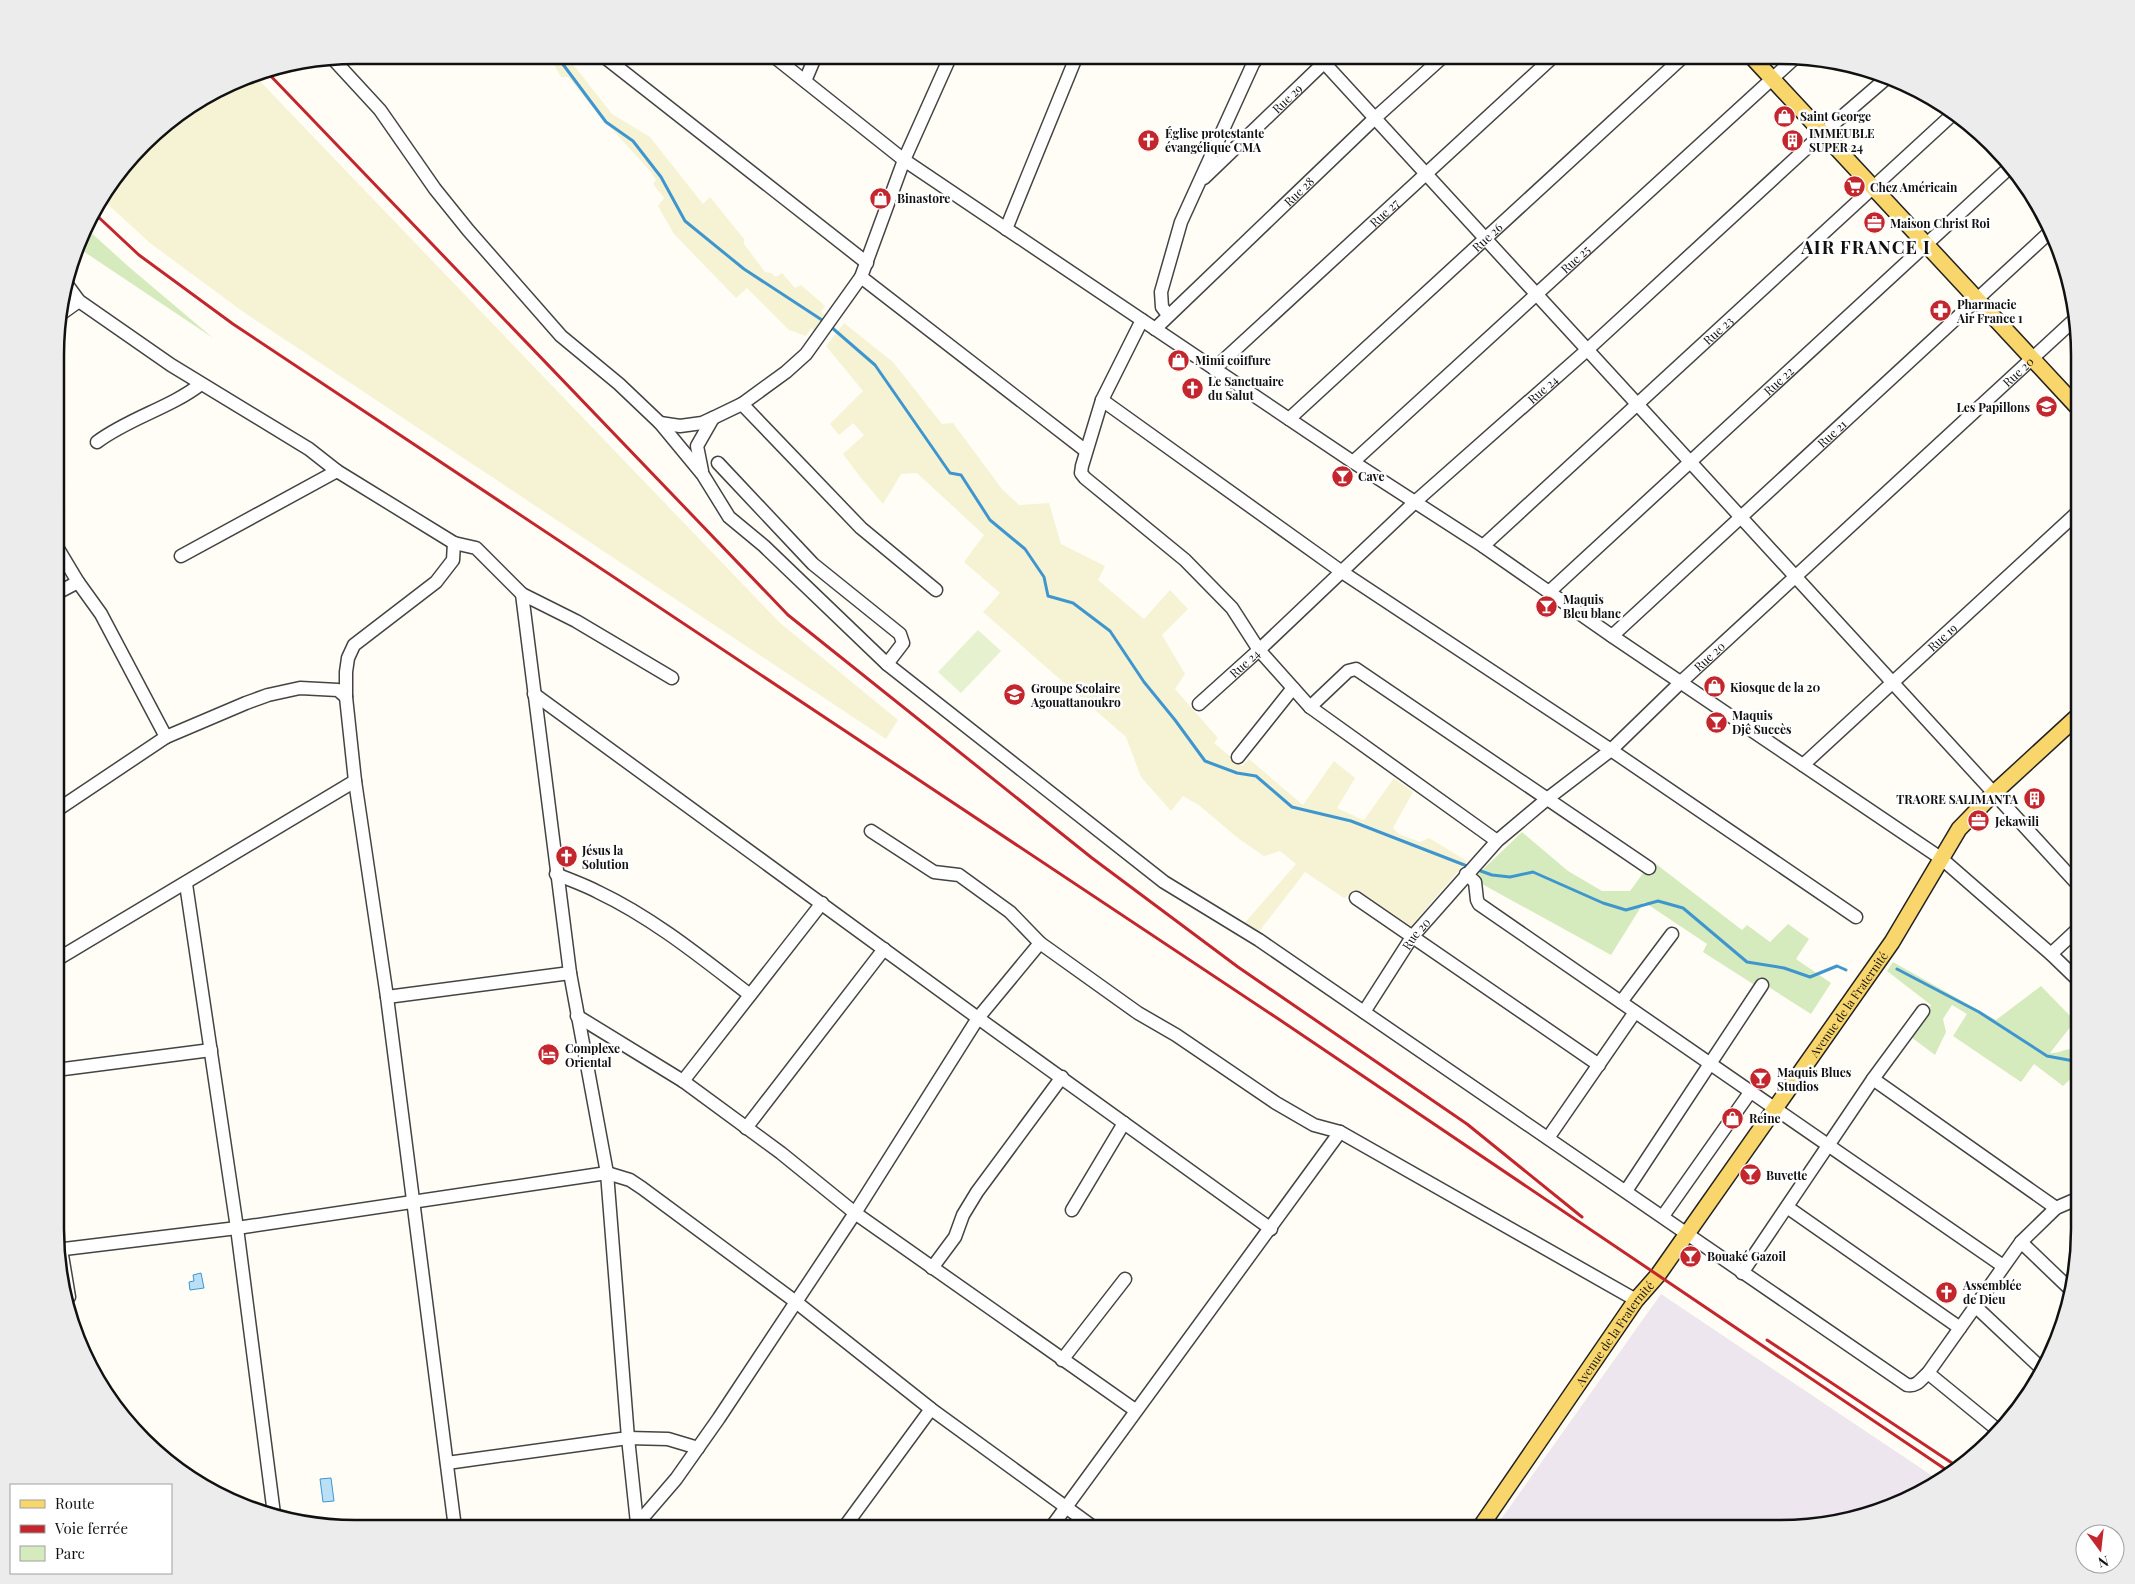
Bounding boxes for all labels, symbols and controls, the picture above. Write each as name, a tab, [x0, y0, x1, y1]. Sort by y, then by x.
street label: Rue 29	[1269, 80, 1305, 116]
shop icon: Saint George	[1772, 104, 1796, 128]
place label: Saint George	[1800, 108, 1871, 124]
place label: Église protestante évangélique CMA	[1165, 125, 1264, 155]
place label: IMMEUBLE SUPER 24	[1809, 125, 1875, 155]
church icon: Église protestante évangélique CMA	[1137, 128, 1161, 152]
building icon: IMMEUBLE SUPER 24	[1781, 128, 1805, 152]
street label: Rue 28	[1280, 173, 1317, 209]
supermarket icon: Chez Américain	[1842, 175, 1866, 199]
place label: Chez Américain	[1870, 179, 1958, 195]
shop icon: Binastore	[869, 186, 893, 210]
place label: Binastore	[897, 190, 950, 206]
street label: Rue 27	[1366, 195, 1402, 230]
office icon: Maison Christ Roi	[1862, 211, 1886, 235]
place label: Maison Christ Roi	[1890, 215, 1990, 231]
street label: Rue 26	[1468, 219, 1506, 255]
district label: AIR FRANCE I	[1800, 235, 1931, 259]
street label: Rue 25	[1557, 241, 1593, 276]
place label: Pharmacie Air France 1	[1956, 296, 2023, 326]
pharmacy icon: Pharmacie Air France 1	[1929, 299, 1953, 323]
street label: Rue 23	[1700, 312, 1736, 348]
shop icon: Mimi coiffure	[1167, 348, 1191, 372]
place label: Mimi coiffure	[1195, 352, 1271, 368]
street label: Rue 20	[1999, 353, 2037, 390]
street label: Rue 22	[1760, 363, 1797, 398]
street label: Rue 24	[1524, 371, 1561, 407]
place label: Le Sanctuaire du Salut	[1208, 373, 1284, 403]
church icon: Le Sanctuaire du Salut	[1180, 376, 1204, 400]
school or university icon: Les Papillons	[2034, 395, 2058, 419]
place label: Les Papillons	[1956, 399, 2030, 415]
street label: Rue 21	[1814, 415, 1850, 451]
bar icon: Cave	[1330, 464, 1354, 488]
place label: Cave	[1358, 468, 1385, 484]
place label: Maquis Bleu blanc	[1563, 591, 1621, 621]
bar icon: Maquis Bleu blanc	[1535, 594, 1559, 618]
street label: Rue 19	[1924, 619, 1960, 655]
street label: Rue 20	[1690, 638, 1728, 674]
street label: Rue 24	[1226, 645, 1263, 681]
shop icon: Kiosque de la 20	[1702, 675, 1726, 699]
place label: Kiosque de la 20	[1730, 679, 1821, 695]
place label: Groupe Scolaire Agouattanoukro	[1030, 680, 1121, 710]
school or university icon: Groupe Scolaire Agouattanoukro	[1003, 683, 1027, 707]
place label: Maquis Djê Succès	[1732, 707, 1792, 737]
bar icon: Maquis Djê Succès	[1704, 710, 1728, 734]
building icon: TRAORE SALIMANTA	[2022, 787, 2046, 811]
place label: TRAORE SALIMANTA	[1896, 791, 2019, 807]
office icon: Jekawili	[1967, 809, 1991, 833]
place label: Jekawili	[1994, 813, 2039, 829]
place label: Jésus la Solution	[581, 842, 629, 872]
church icon: Jésus la Solution	[554, 845, 578, 869]
street label: Rue 20	[1398, 914, 1433, 953]
street label: Avenue de la Fraternité	[1805, 948, 1891, 1061]
place label: Complexe Oriental	[565, 1040, 620, 1070]
hotel icon: Complexe Oriental	[537, 1043, 561, 1067]
place label: Maquis Blues Studios	[1777, 1064, 1852, 1094]
bar icon: Maquis Blues Studios	[1749, 1067, 1773, 1091]
shop icon: Reine	[1721, 1106, 1745, 1130]
place label: Reine	[1749, 1110, 1781, 1126]
bar icon: Buvette	[1738, 1163, 1762, 1187]
place label: Buvette	[1766, 1167, 1807, 1183]
bar icon: Bouaké Gazoil	[1679, 1244, 1703, 1268]
place label: Bouaké Gazoil	[1707, 1248, 1786, 1264]
street label: Avenue de la Fraternité	[1571, 1277, 1657, 1390]
place label: Assemblée de Dieu	[1962, 1277, 2022, 1307]
church icon: Assemblée de Dieu	[1935, 1280, 1959, 1304]
legend	[10, 1484, 172, 1574]
text: Route	[55, 1493, 95, 1513]
text: Voie ferrée	[54, 1518, 128, 1538]
north arrow	[2075, 1524, 2125, 1574]
text: Parc	[55, 1543, 85, 1563]
text: N	[2096, 1552, 2111, 1573]

